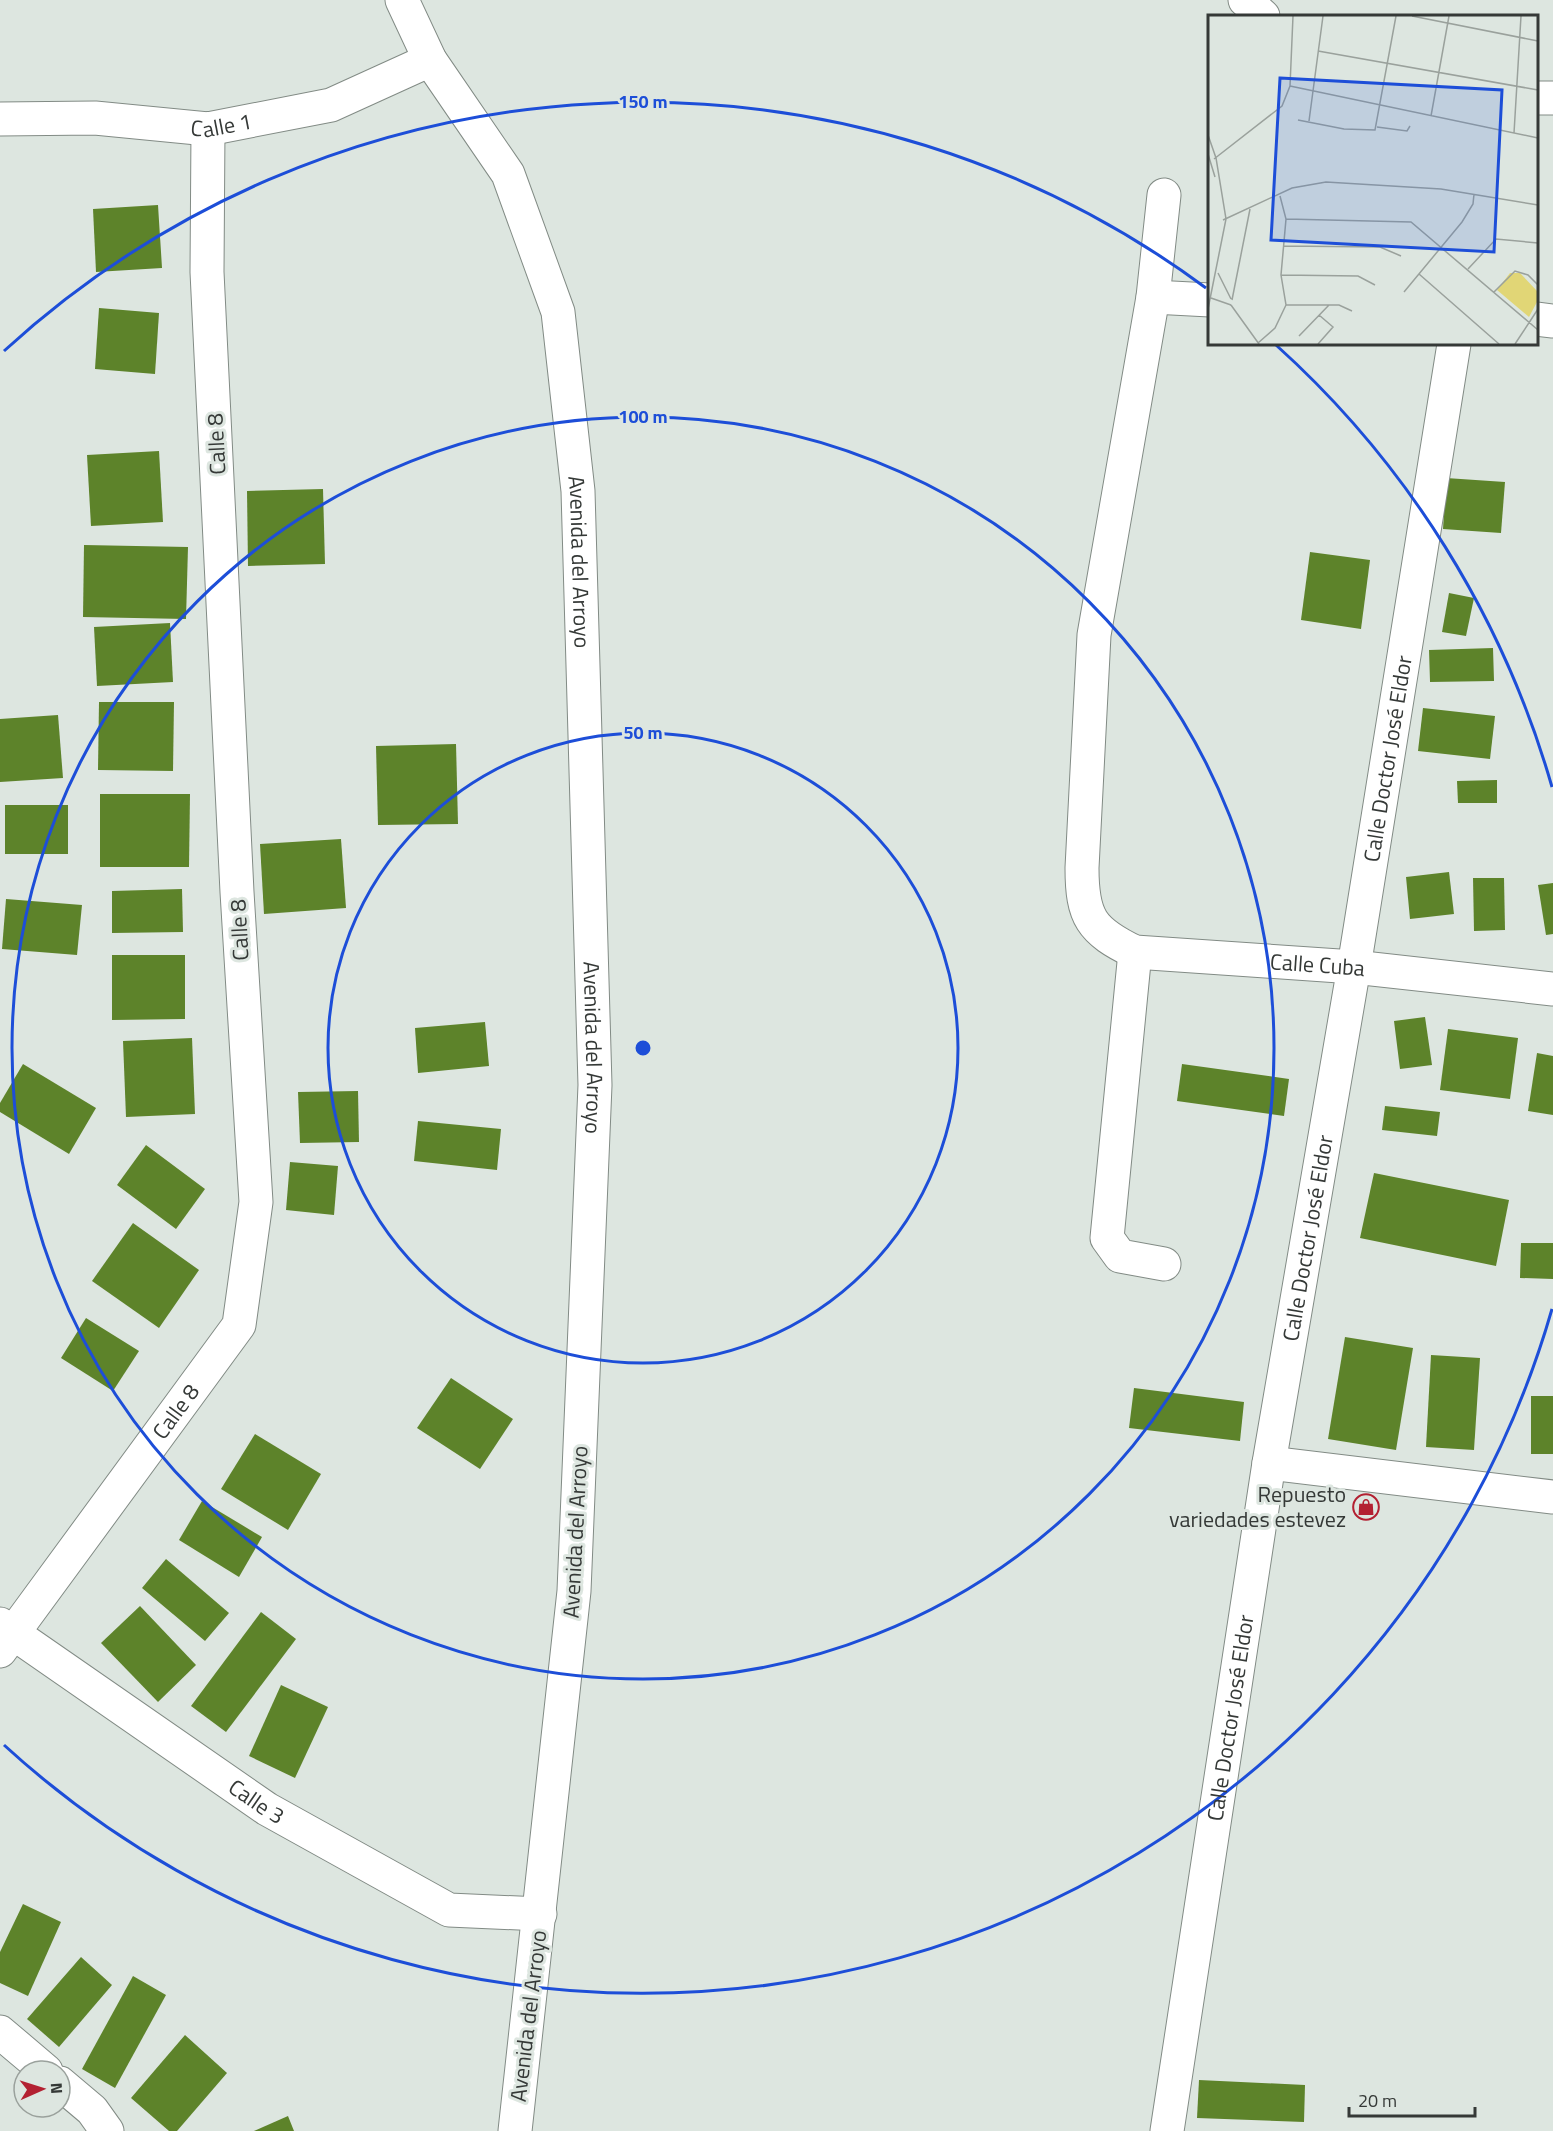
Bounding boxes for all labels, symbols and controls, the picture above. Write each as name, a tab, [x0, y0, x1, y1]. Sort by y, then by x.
inset map	[1208, 15, 1538, 345]
text: 150 m	[618, 88, 668, 115]
street label: Calle 1	[189, 104, 255, 147]
text: 100 m	[618, 403, 668, 430]
street label: Calle 8	[197, 412, 235, 476]
street label: Avenida del Arroyo	[559, 474, 599, 649]
street label: Calle Doctor José Eldor	[1354, 653, 1421, 864]
text: 50 m	[623, 719, 663, 746]
street label: Calle 8	[220, 898, 258, 962]
street label: Calle Cuba	[1269, 944, 1367, 985]
street label: Avenida del Arroyo	[574, 961, 612, 1135]
centre of rings	[633, 1038, 653, 1058]
street label: Calle Doctor José Eldor	[1273, 1132, 1342, 1344]
street label: Calle 8	[144, 1377, 207, 1446]
street label: Avenida del Arroyo	[554, 1445, 596, 1619]
place label: Repuesto variedades estevez	[1169, 1477, 1346, 1536]
shop icon: Repuesto variedades estevez	[1351, 1492, 1381, 1522]
street label: Calle Doctor José Eldor	[1198, 1612, 1263, 1823]
street label: Calle 3	[222, 1770, 291, 1833]
street label: Avenida del Arroyo	[501, 1928, 555, 2104]
north arrow	[12, 2059, 72, 2119]
scale bar	[1349, 2080, 1475, 2118]
text: N	[45, 2082, 69, 2094]
text: 20 m	[1358, 2087, 1397, 2114]

